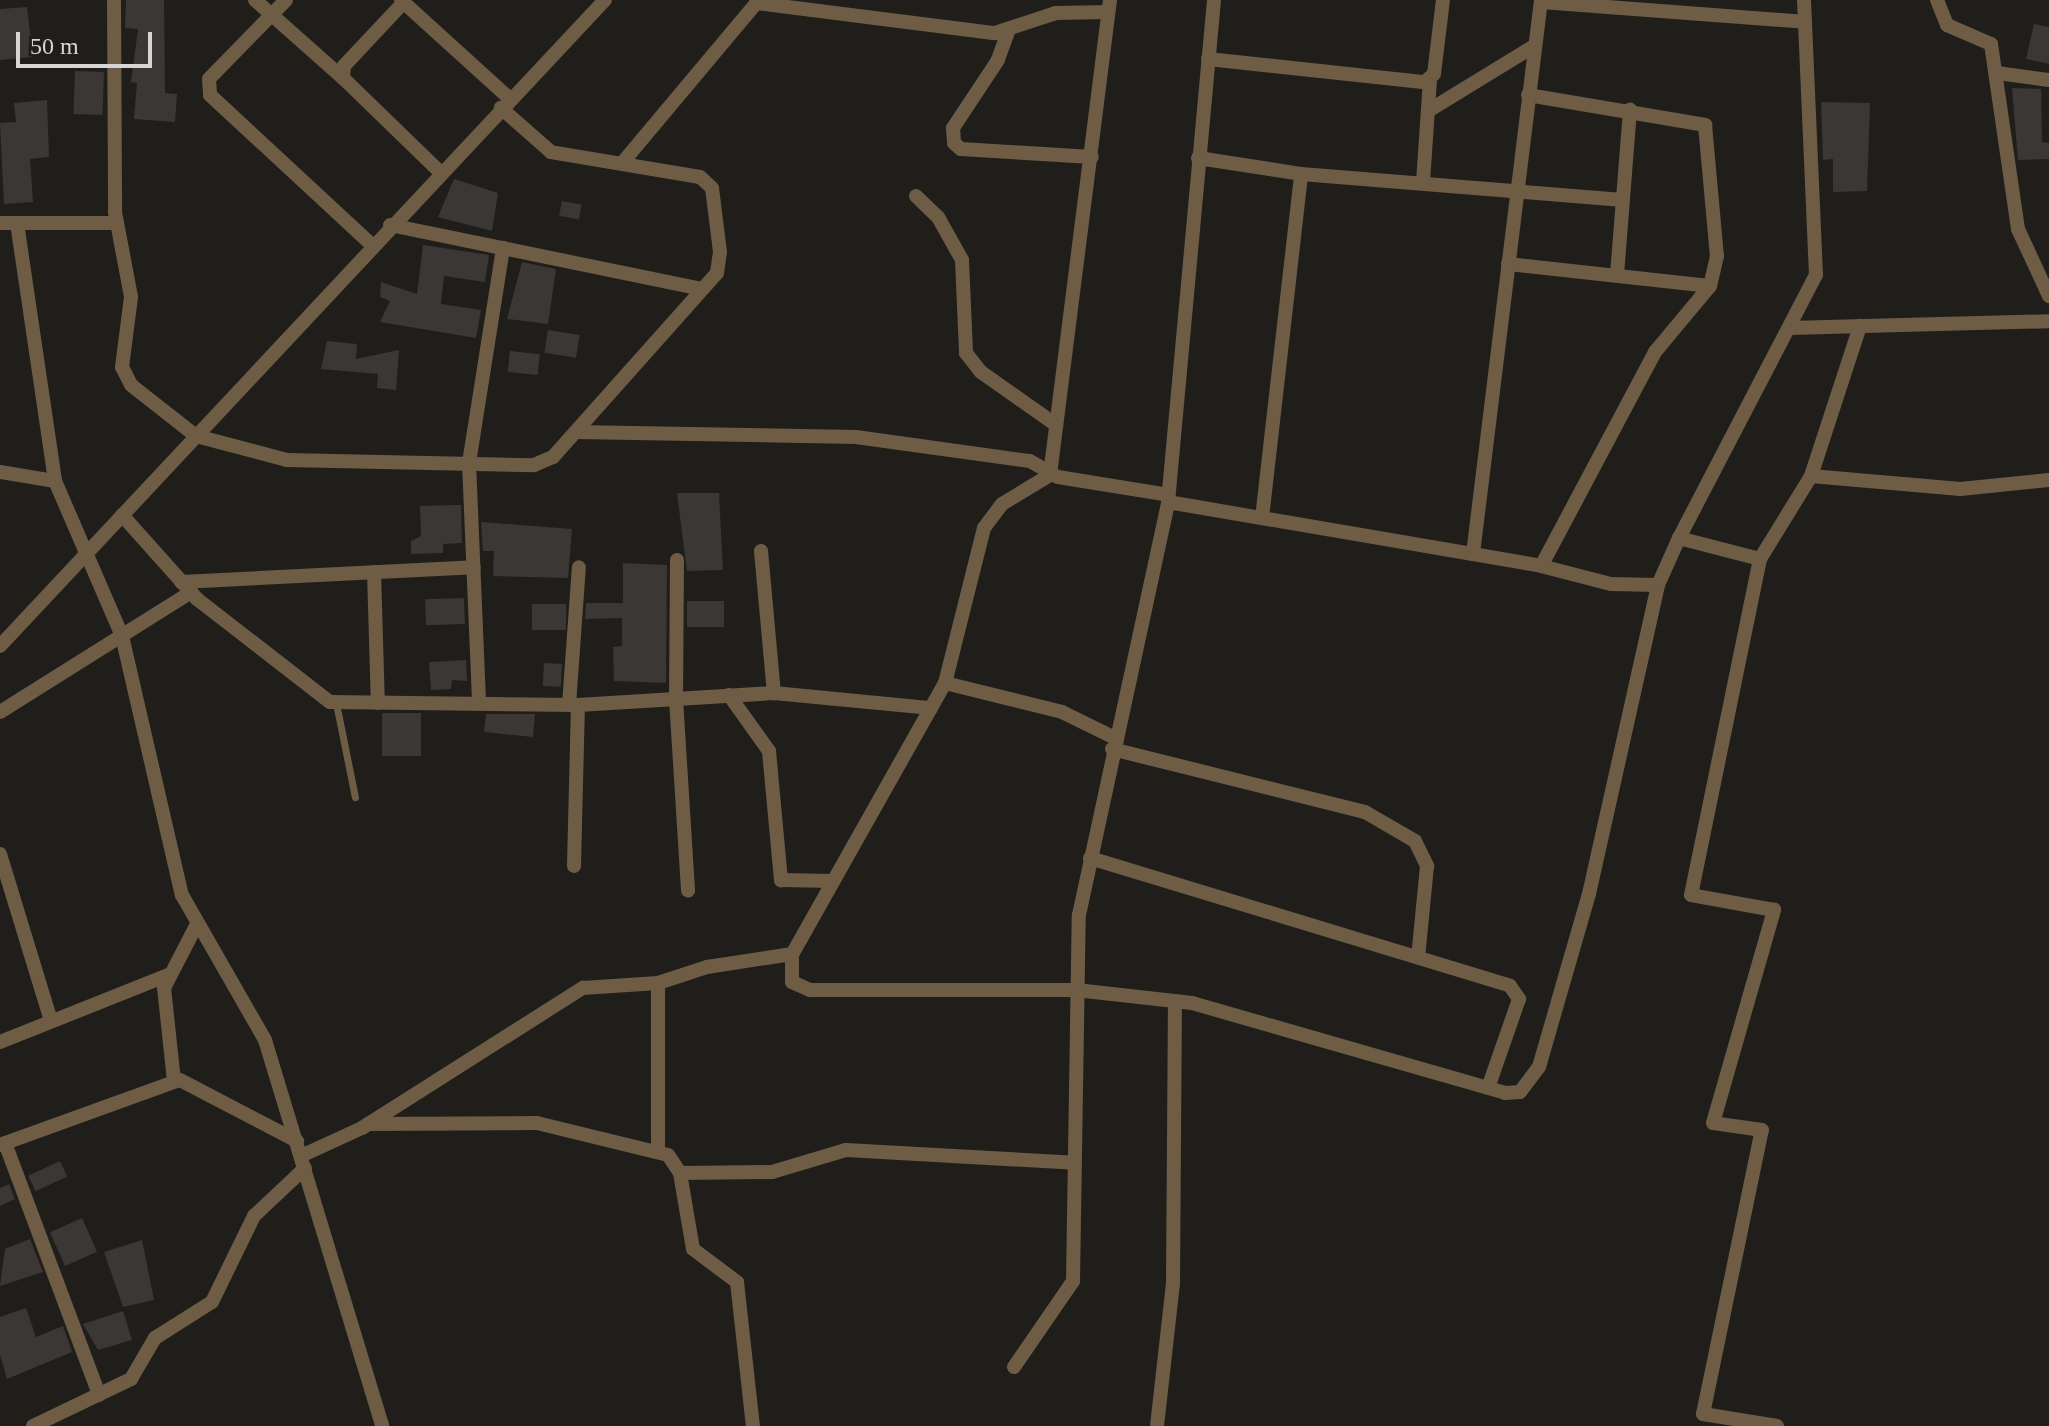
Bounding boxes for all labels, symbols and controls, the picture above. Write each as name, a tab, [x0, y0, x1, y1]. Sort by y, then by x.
scale bar	[20, 16, 156, 66]
text: 50 m	[30, 33, 79, 59]

